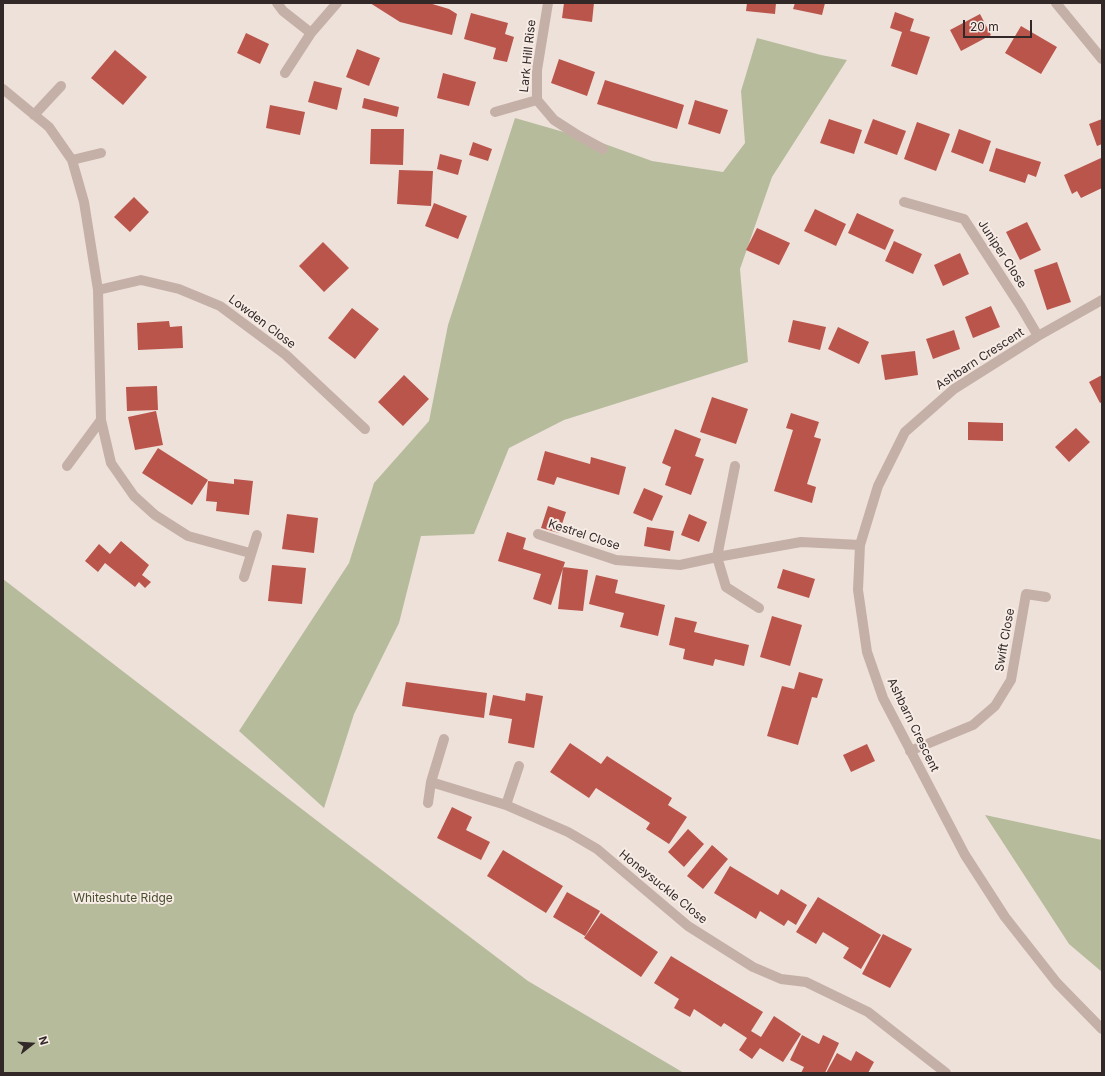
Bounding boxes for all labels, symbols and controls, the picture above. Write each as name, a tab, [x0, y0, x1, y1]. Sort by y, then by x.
scale bar	[965, 12, 1034, 38]
street label: Lark Hill Rise	[517, 19, 539, 93]
text: 20 m	[970, 19, 999, 34]
street label: Juniper Close	[975, 217, 1029, 291]
street label: Lowden Close	[226, 292, 298, 352]
street label: Ashbarn Crescent	[933, 325, 1027, 393]
street label: Kestrel Close	[546, 517, 622, 553]
street label: Swift Close	[992, 607, 1018, 673]
street label: Ashbarn Crescent	[884, 676, 942, 774]
street label: Honeysuckle Close	[616, 847, 710, 927]
park label: Whiteshute Ridge	[73, 891, 173, 905]
north arrow	[12, 1024, 52, 1064]
text: N	[36, 1034, 51, 1047]

